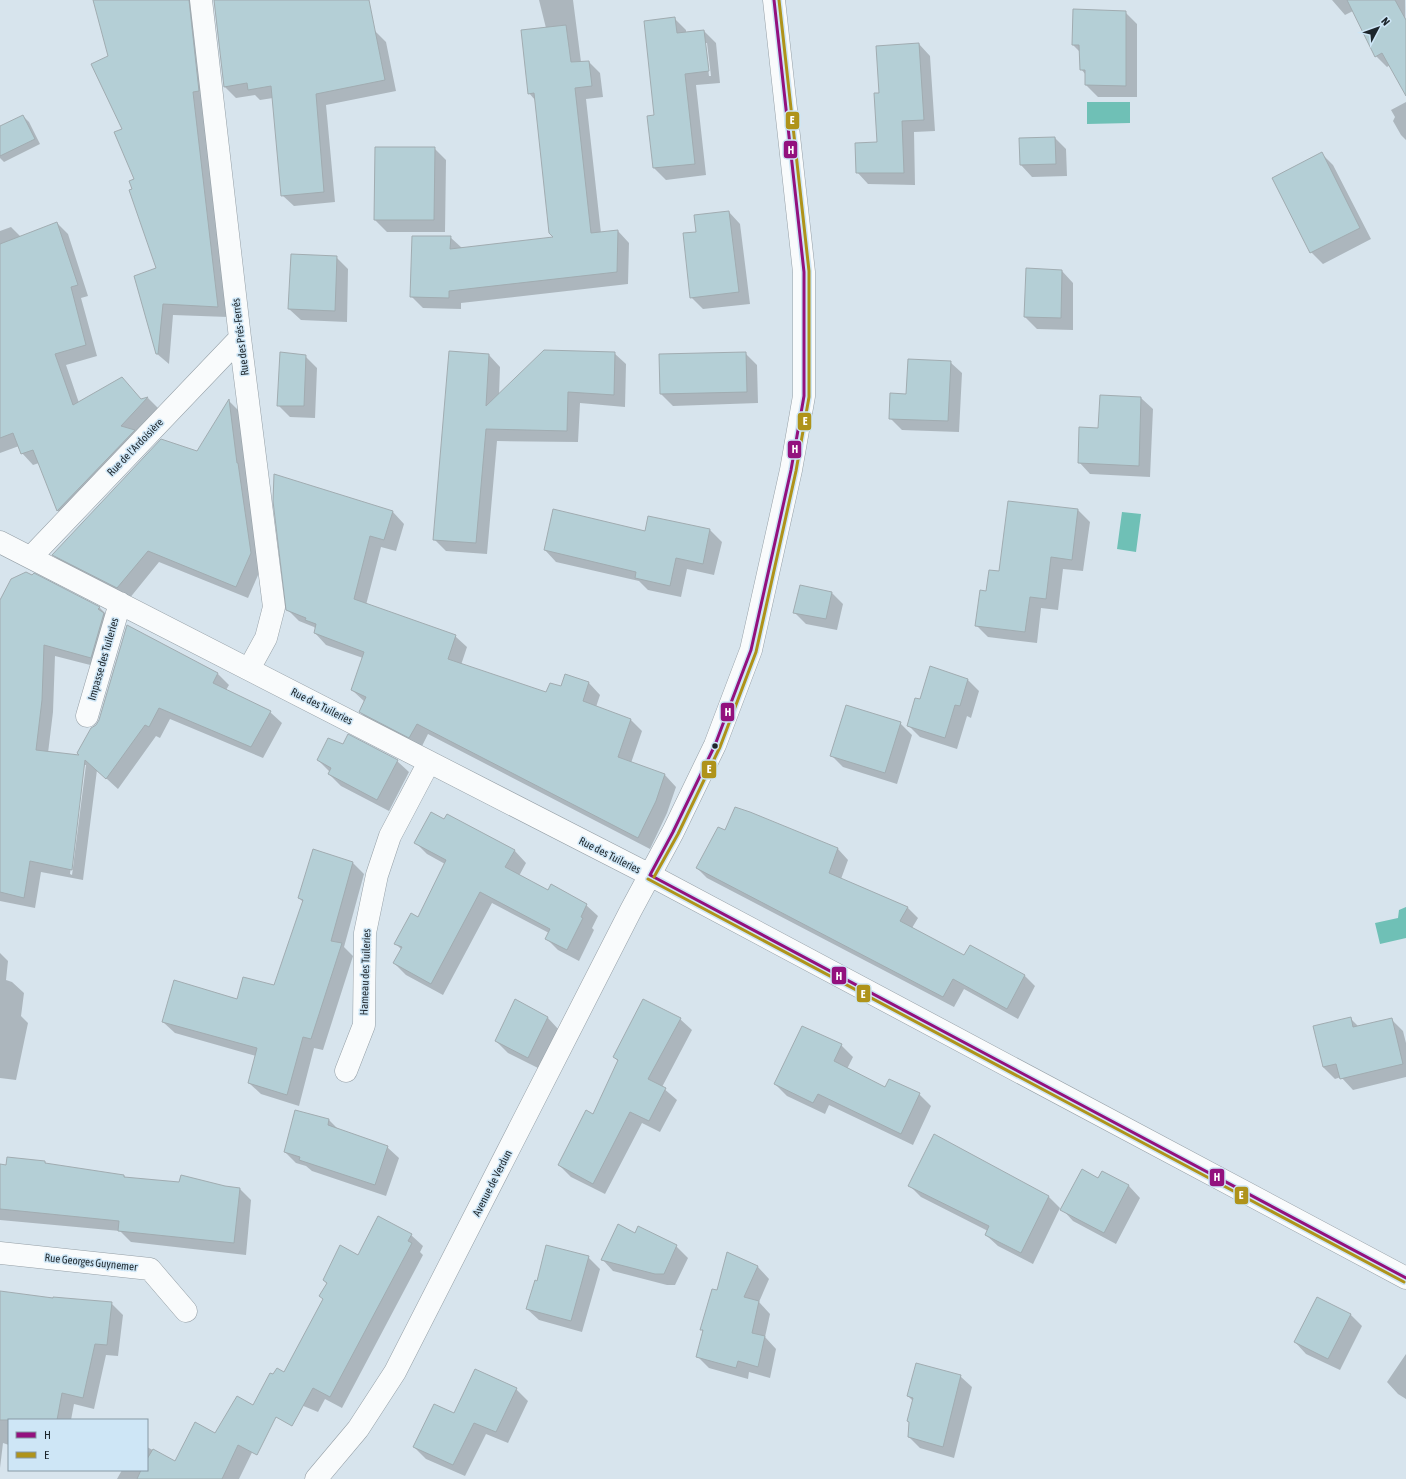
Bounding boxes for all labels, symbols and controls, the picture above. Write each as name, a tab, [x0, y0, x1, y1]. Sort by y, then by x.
north arrow	[1358, 8, 1398, 48]
text: N	[1379, 15, 1392, 28]
line badge: E	[785, 111, 800, 130]
text: E	[790, 114, 795, 126]
line badge: H	[783, 140, 798, 159]
text: H	[788, 144, 794, 156]
street label: Rue des Prés-Ferrés	[229, 298, 251, 376]
line badge: E	[797, 412, 812, 431]
text: E	[803, 415, 808, 427]
street label: Rue de l'Ardoisière	[105, 416, 165, 478]
line badge: H	[787, 440, 802, 459]
text: H	[792, 443, 798, 455]
street label: Impasse des Tuileries	[85, 616, 121, 702]
street label: Rue des Tuileries	[289, 685, 355, 727]
line badge: H	[720, 702, 735, 722]
text: H	[725, 706, 731, 718]
unlabelled marker	[710, 741, 720, 751]
line badge: E	[701, 760, 717, 779]
text: E	[707, 763, 712, 775]
street label: Rue des Tuileries	[577, 834, 643, 876]
street label: Hameau des Tuileries	[357, 928, 373, 1015]
line badge: H	[831, 966, 847, 985]
text: H	[836, 970, 842, 982]
line badge: E	[856, 984, 871, 1003]
text: E	[861, 988, 866, 1000]
street label: Avenue de Verdun	[470, 1148, 514, 1218]
line badge: H	[1209, 1168, 1225, 1187]
text: H	[1214, 1171, 1220, 1183]
line badge: E	[1234, 1186, 1249, 1205]
text: E	[1239, 1189, 1244, 1201]
street label: Rue Georges Guynemer	[44, 1251, 139, 1273]
legend	[8, 1419, 148, 1471]
text: H	[44, 1428, 51, 1442]
text: E	[44, 1448, 49, 1462]

